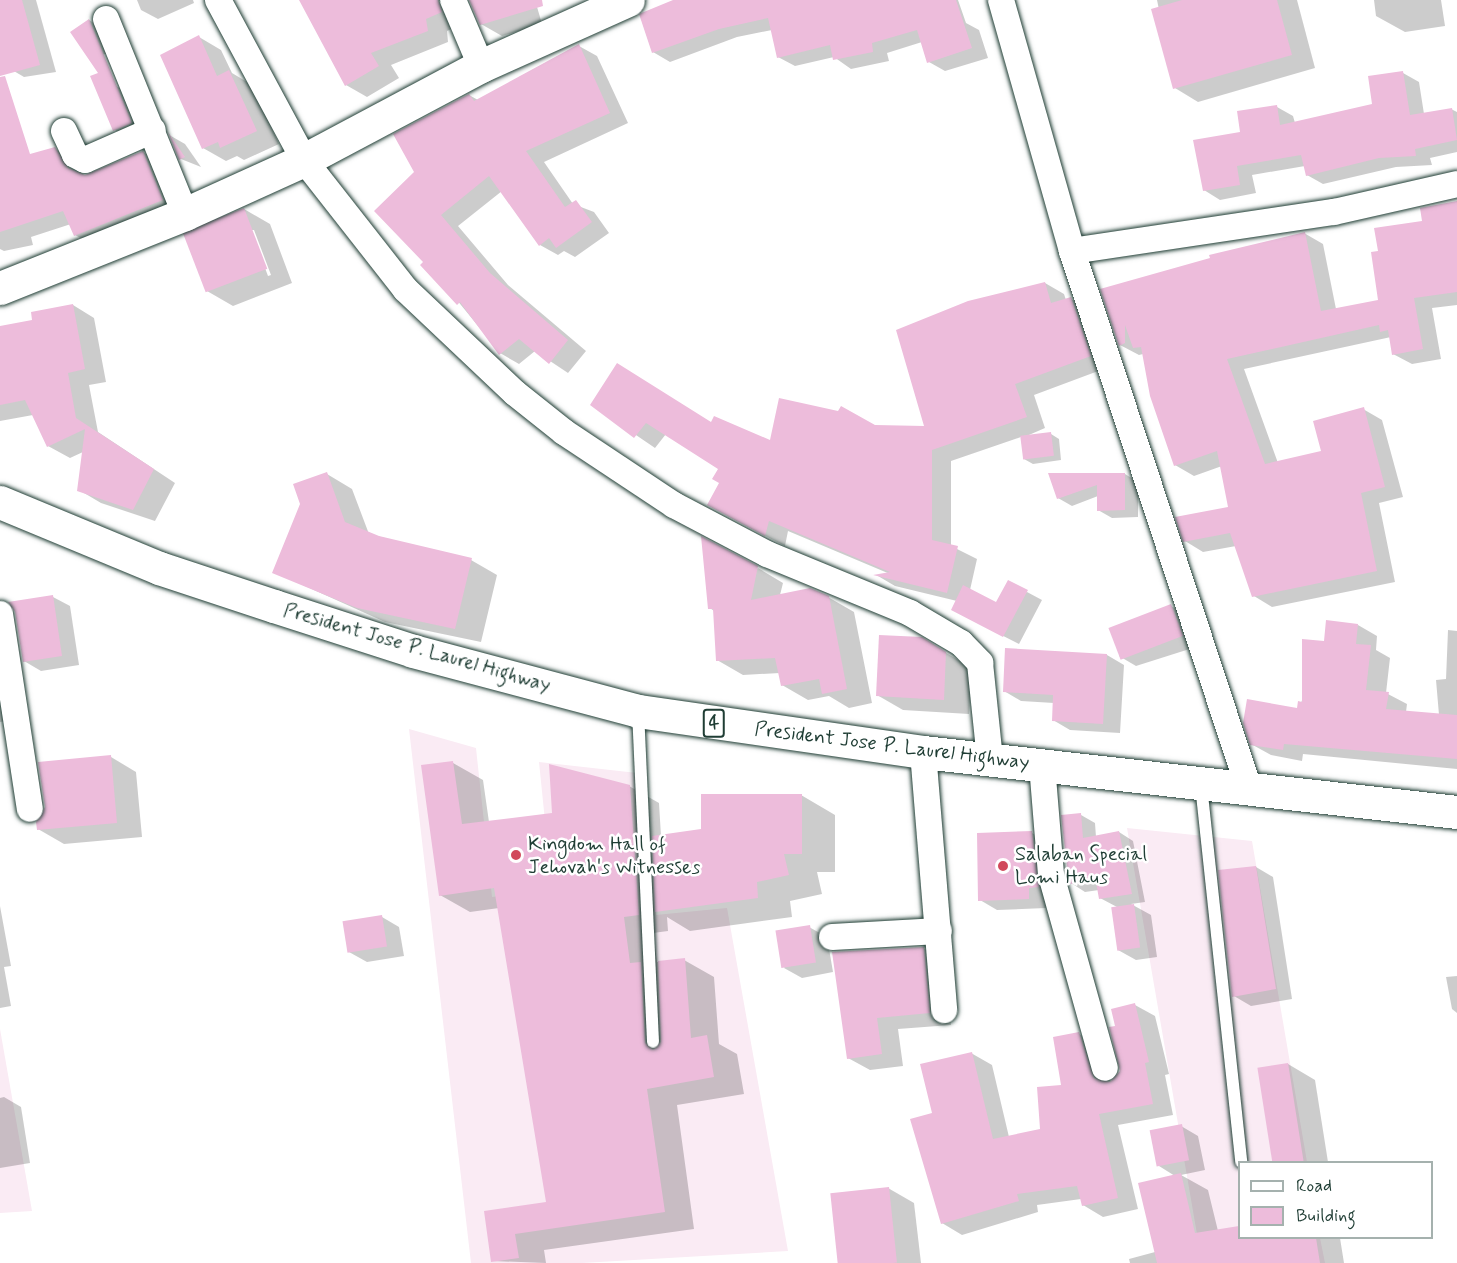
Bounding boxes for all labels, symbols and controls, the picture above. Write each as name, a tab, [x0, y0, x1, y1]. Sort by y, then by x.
street label: President Jose P. Laurel Highway	[281, 598, 553, 698]
road number: 4	[702, 708, 726, 738]
street label: President Jose P. Laurel Highway	[754, 717, 1030, 775]
place label: Kingdom Hall of Jehovah's Witnesses	[528, 832, 705, 879]
place label: Salaban Special Lomi Haus	[1015, 843, 1148, 890]
marker: Kingdom Hall of Jehovah's Witnesses	[509, 848, 523, 862]
marker: Salaban Special Lomi Haus	[996, 859, 1010, 873]
legend	[1238, 1161, 1433, 1239]
text: Road	[1296, 1174, 1332, 1198]
text: Building	[1296, 1204, 1356, 1228]

